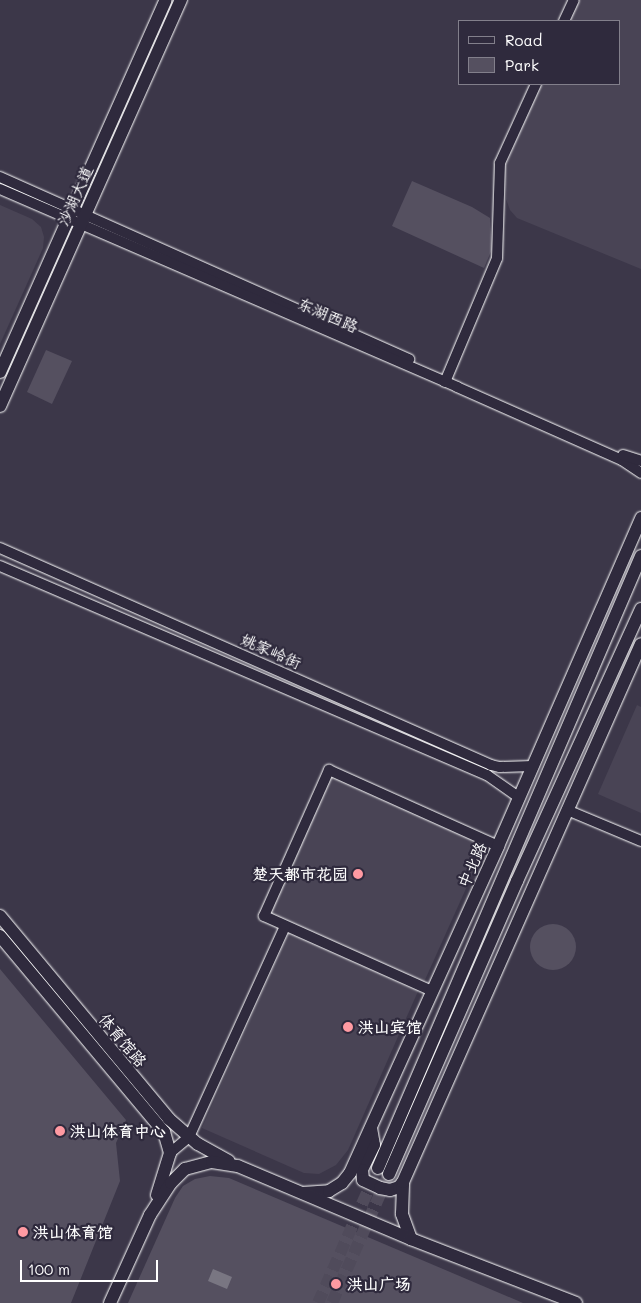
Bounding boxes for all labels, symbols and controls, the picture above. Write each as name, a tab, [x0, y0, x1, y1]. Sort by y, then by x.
legend	[458, 20, 621, 85]
text: Road	[505, 30, 542, 50]
text: Park	[505, 55, 539, 75]
street label: 沙湖大道	[53, 163, 97, 229]
street label: 东湖西路	[295, 294, 361, 336]
street label: 姚家岭街	[238, 629, 304, 673]
street label: 中北路	[453, 839, 491, 891]
place label: 楚天都市花园	[252, 864, 348, 884]
marker: 楚天都市花园	[352, 868, 364, 880]
street label: 体育馆路	[95, 1009, 151, 1071]
place label: 洪山宾馆	[358, 1017, 422, 1037]
marker: 洪山宾馆	[342, 1021, 354, 1033]
place label: 洪山体育中心	[70, 1121, 166, 1141]
marker: 洪山体育中心	[54, 1125, 66, 1137]
place label: 洪山体育馆	[33, 1222, 113, 1242]
marker: 洪山体育馆	[17, 1226, 29, 1238]
scale bar	[22, 1250, 160, 1282]
text: 100 m	[28, 1259, 70, 1279]
place label: 洪山广场	[347, 1274, 411, 1294]
marker: 洪山广场	[329, 1277, 343, 1291]

